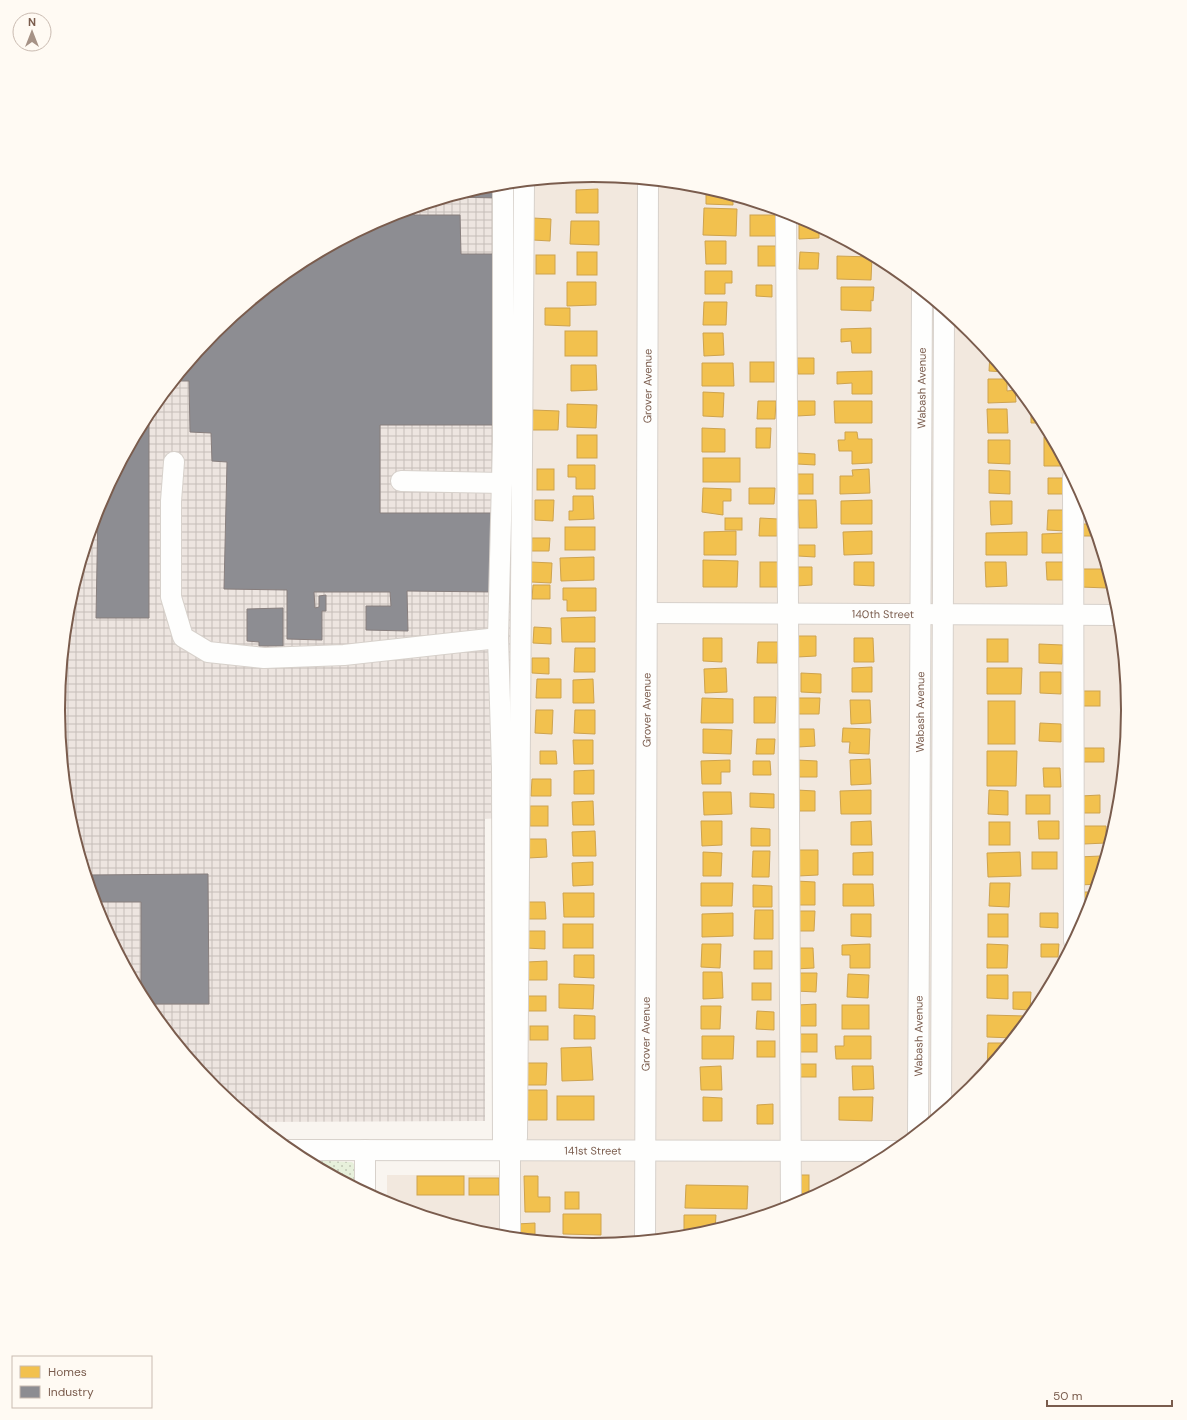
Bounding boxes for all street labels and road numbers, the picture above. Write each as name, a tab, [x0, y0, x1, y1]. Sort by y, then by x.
street label: Wabash Avenue	[914, 347, 929, 429]
street label: Grover Avenue	[640, 349, 655, 423]
street label: 140th Street	[852, 607, 914, 621]
street label: Wabash Avenue	[913, 671, 927, 753]
street label: Grover Avenue	[639, 673, 654, 747]
street label: Wabash Avenue	[911, 995, 926, 1077]
street label: Grover Avenue	[638, 997, 653, 1071]
street label: 141st Street	[564, 1143, 622, 1158]

